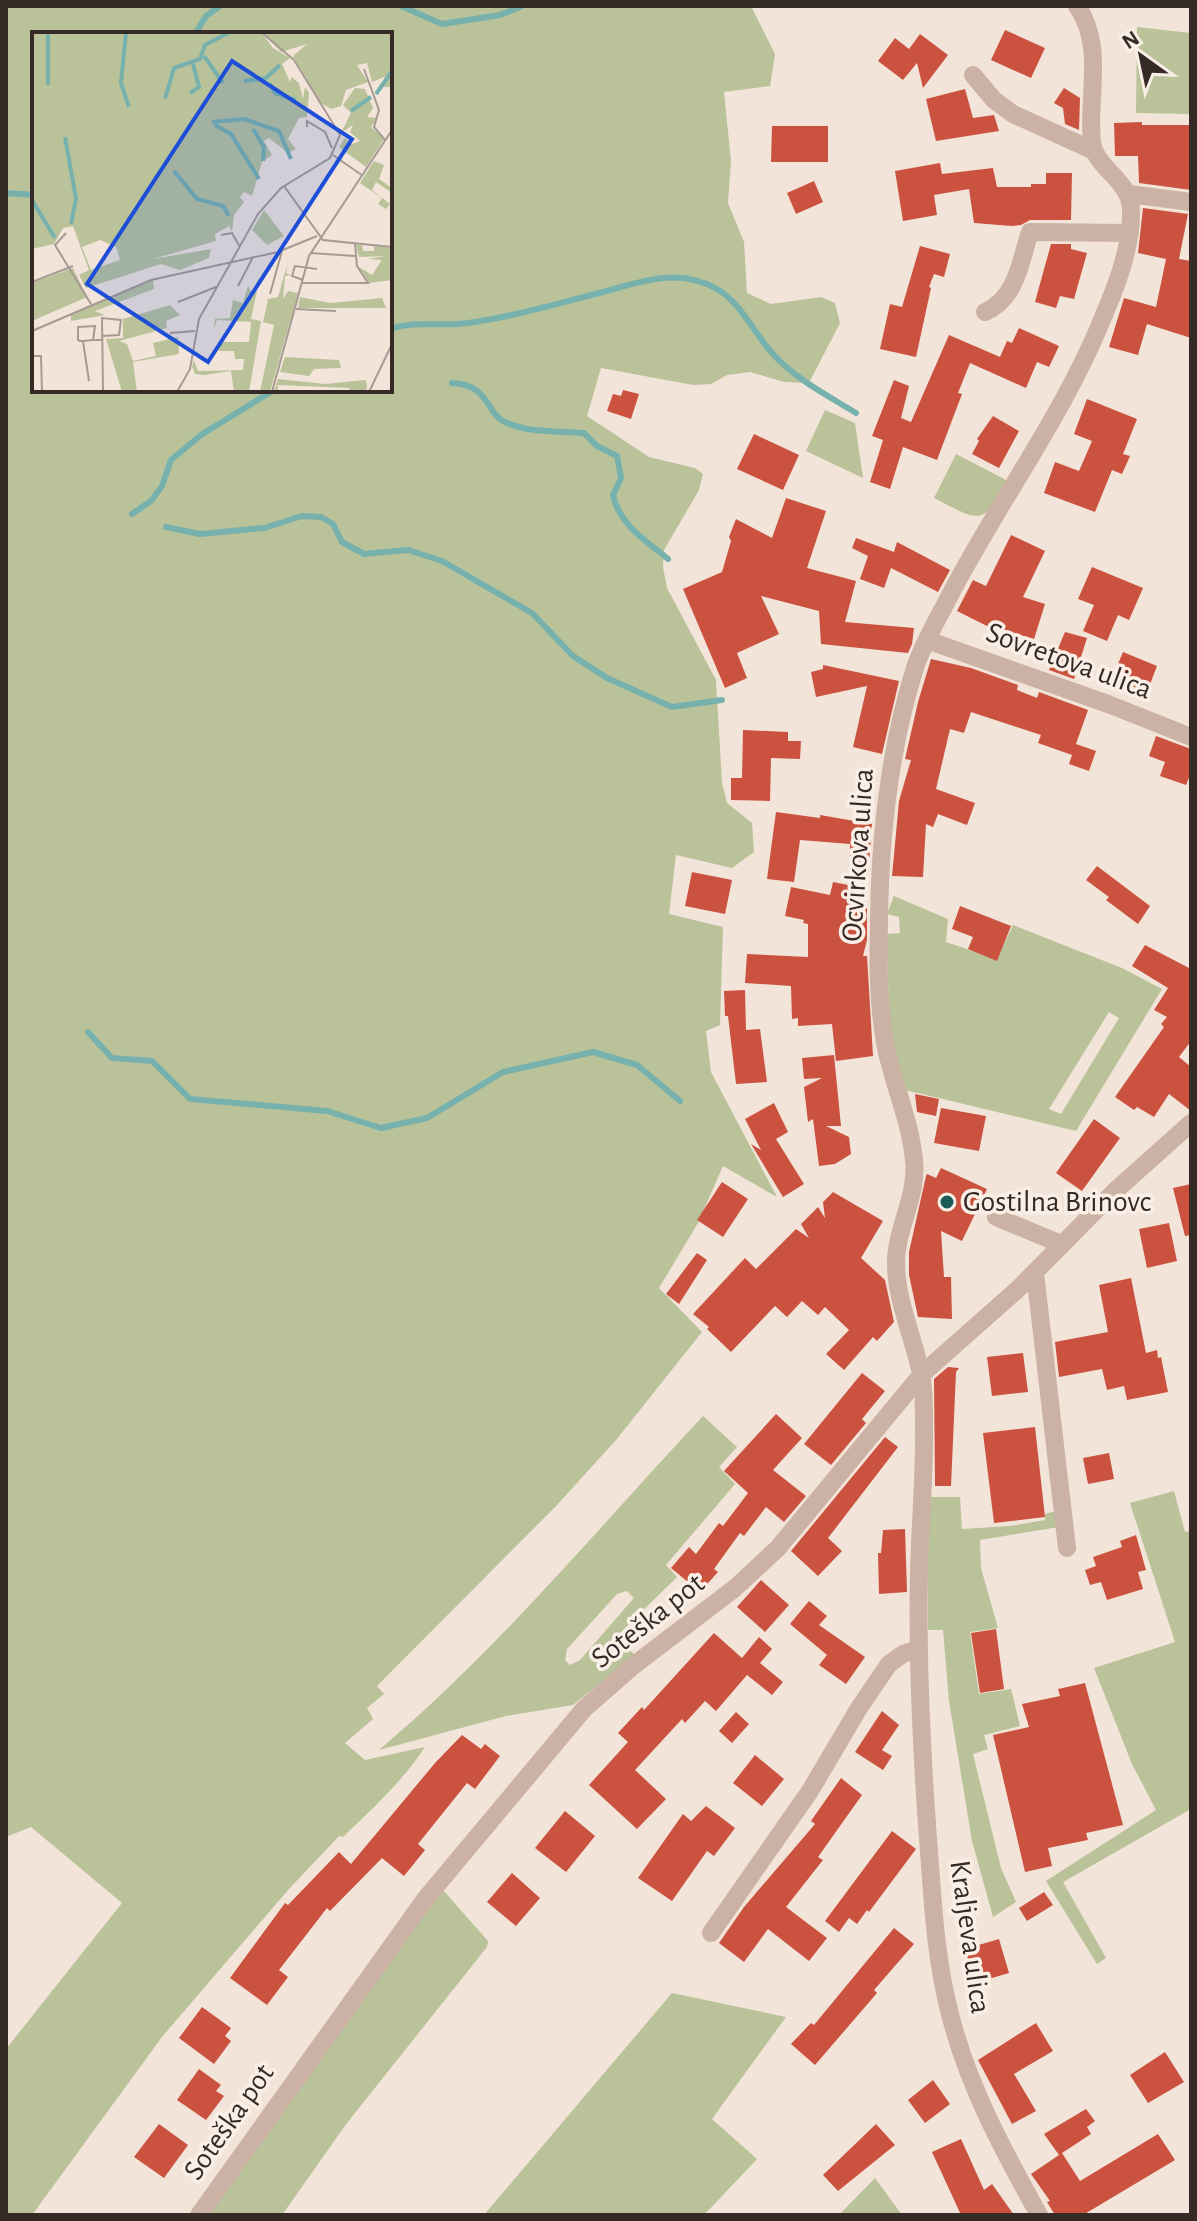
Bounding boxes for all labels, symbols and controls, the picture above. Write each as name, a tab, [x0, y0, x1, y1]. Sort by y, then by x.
north arrow	[1101, 16, 1181, 96]
text: N	[1118, 27, 1143, 53]
inset map	[32, 32, 392, 392]
street label: Sovretova ulica	[982, 617, 1156, 705]
street label: Ocvirkova ulica	[837, 767, 879, 943]
place label: Gostilna Brinovc	[963, 1187, 1152, 1217]
marker: Gostilna Brinovc	[938, 1193, 956, 1211]
street label: Soteška pot	[586, 1568, 710, 1674]
street label: Kraljeva ulica	[944, 1858, 996, 2016]
street label: Soteška pot	[178, 2058, 280, 2185]

